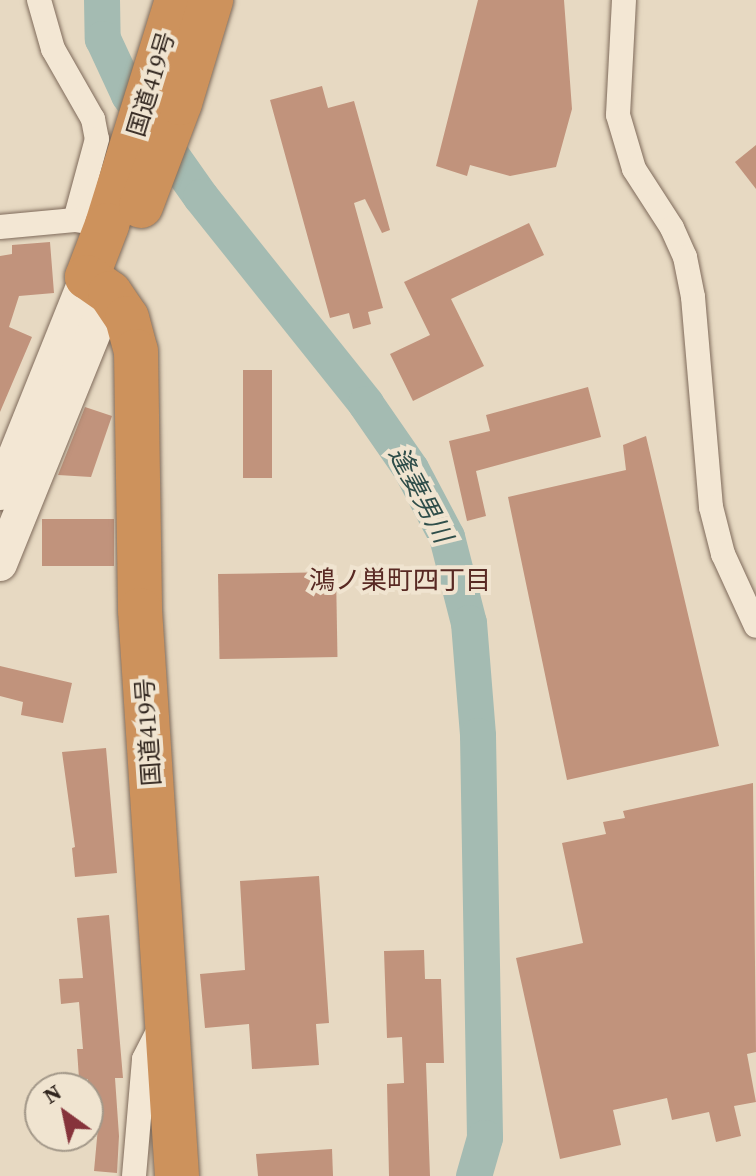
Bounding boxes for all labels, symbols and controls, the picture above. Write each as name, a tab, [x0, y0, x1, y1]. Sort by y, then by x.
street label: 国道419号	[121, 28, 181, 140]
water label: 逢妻男川	[382, 442, 458, 548]
district label: 鴻ノ巣町四丁目	[309, 565, 491, 597]
street label: 国道419号	[130, 677, 166, 787]
north arrow	[24, 1072, 104, 1152]
text: N	[37, 1077, 67, 1110]

